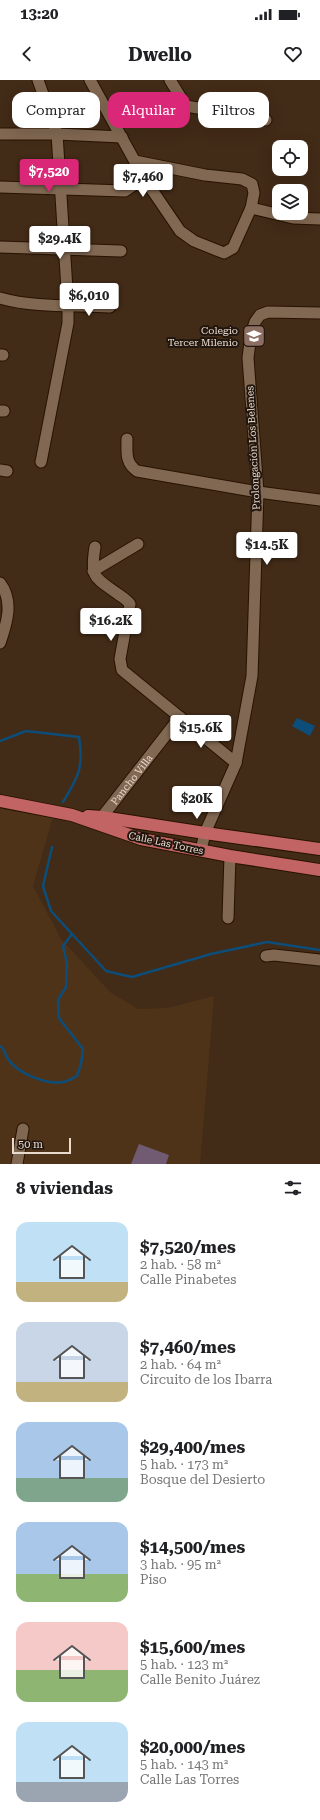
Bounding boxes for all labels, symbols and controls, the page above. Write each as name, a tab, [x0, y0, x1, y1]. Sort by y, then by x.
text: 13:20	[20, 5, 58, 23]
icon: back	[16, 43, 38, 65]
icon: heart	[282, 43, 304, 65]
text: Dwello	[128, 44, 192, 65]
chip: Comprar	[12, 92, 100, 128]
chip: Alquilar	[108, 92, 190, 128]
chip: Filtros	[198, 92, 269, 128]
map controls	[272, 140, 308, 220]
button: locate	[272, 140, 308, 176]
pin: $7,520	[16, 159, 82, 193]
text: $7,520	[29, 164, 69, 179]
pin: $7,460	[110, 164, 176, 198]
text: $7,460	[123, 169, 163, 184]
button: layers	[272, 184, 308, 220]
pin: $29.4K	[27, 226, 93, 260]
text: $29.4K	[38, 231, 82, 246]
pin: $6,010	[56, 283, 122, 317]
text: $6,010	[69, 288, 109, 303]
school or university icon: Colegio Tercer Milenio	[241, 323, 267, 349]
place label: Colegio Tercer Milenio	[168, 325, 238, 348]
street label: Prolongación Los Belenes	[244, 386, 262, 510]
pin: $14.5K	[234, 532, 300, 566]
text: $14.5K	[245, 537, 289, 552]
pin: $16.2K	[78, 608, 144, 642]
text: $16.2K	[89, 613, 133, 628]
pin: $15.6K	[168, 715, 234, 749]
text: $15.6K	[179, 720, 223, 735]
street label: Pancho Villa	[108, 752, 155, 807]
pin: $20K	[173, 786, 221, 820]
text: $20K	[181, 791, 213, 806]
street label: Calle Las Torres	[128, 830, 205, 856]
scale bar	[12, 1136, 71, 1155]
text: 50 m	[18, 1138, 43, 1151]
icon: filters	[282, 1177, 304, 1199]
text: 8 viviendas	[16, 1178, 113, 1198]
text: $7,520/mes	[140, 1237, 236, 1257]
icon: home	[48, 1238, 96, 1286]
text: 2 hab. · 58 m²	[140, 1257, 221, 1272]
text: Calle Pinabetes	[140, 1272, 236, 1287]
text: $7,460/mes	[140, 1337, 236, 1357]
icon: home	[48, 1338, 96, 1386]
text: 2 hab. · 64 m²	[140, 1357, 221, 1372]
text: Circuito de los Ibarra	[140, 1372, 272, 1387]
text: $29,400/mes	[140, 1437, 245, 1457]
icon: home	[48, 1438, 96, 1486]
text: 5 hab. · 173 m²	[140, 1457, 228, 1472]
text: Bosque del Desierto	[140, 1472, 265, 1487]
text: $14,500/mes	[140, 1537, 245, 1557]
icon: home	[48, 1538, 96, 1586]
text: 3 hab. · 95 m²	[140, 1557, 221, 1572]
text: Piso	[140, 1572, 167, 1587]
text: $15,600/mes	[140, 1637, 245, 1657]
icon: home	[48, 1638, 96, 1686]
text: 5 hab. · 123 m²	[140, 1657, 228, 1672]
text: Calle Benito Juárez	[140, 1672, 260, 1687]
text: $20,000/mes	[140, 1737, 245, 1757]
icon: home	[48, 1738, 96, 1786]
text: 5 hab. · 143 m²	[140, 1757, 228, 1772]
text: Calle Las Torres	[140, 1772, 239, 1787]

